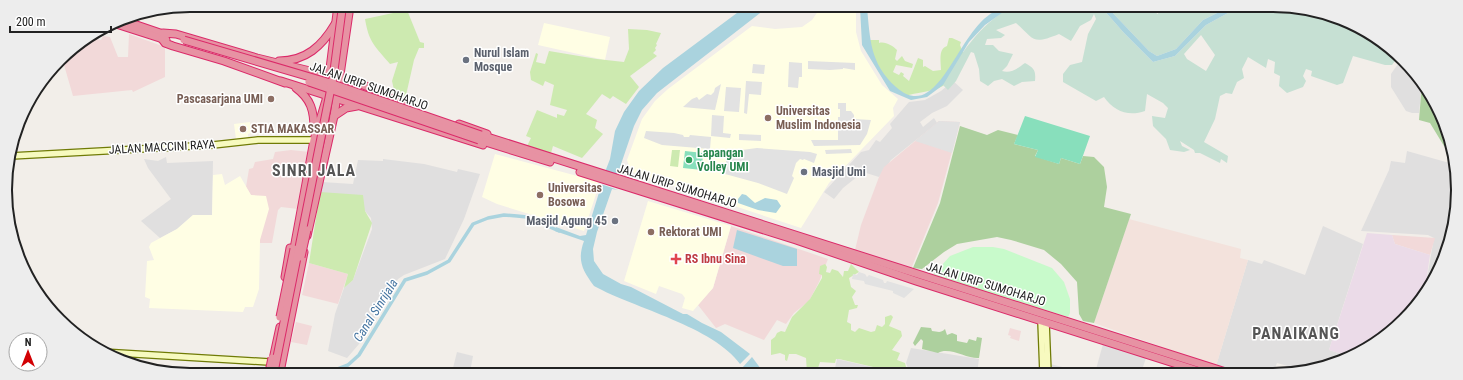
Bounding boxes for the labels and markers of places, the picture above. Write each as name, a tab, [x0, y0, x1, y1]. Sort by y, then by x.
place label: Nurul Islam Mosque	[474, 46, 529, 74]
marker: Nurul Islam Mosque	[461, 55, 471, 65]
place label: Pascasarjana UMI	[177, 92, 263, 106]
marker: Pascasarjana UMI	[266, 94, 276, 104]
place label: Universitas Muslim Indonesia	[776, 104, 861, 132]
marker: Universitas Muslim Indonesia	[763, 113, 773, 123]
place label: STIA MAKASSAR	[251, 122, 335, 136]
marker: STIA MAKASSAR	[238, 124, 248, 134]
place label: Lapangan Volley UMI	[697, 146, 749, 174]
marker: Lapangan Volley UMI	[684, 155, 694, 165]
place label: Masjid Umi	[812, 165, 866, 179]
marker: Masjid Umi	[799, 167, 809, 177]
place label: Universitas Bosowa	[548, 181, 603, 209]
marker: Universitas Bosowa	[535, 190, 545, 200]
place label: Masjid Agung 45	[526, 214, 607, 228]
marker: Masjid Agung 45	[610, 216, 620, 226]
place label: Rektorat UMI	[659, 225, 722, 239]
marker: Rektorat UMI	[646, 227, 656, 237]
place label: RS Ibnu Sina	[685, 252, 746, 266]
marker: RS Ibnu Sina	[670, 253, 682, 265]

